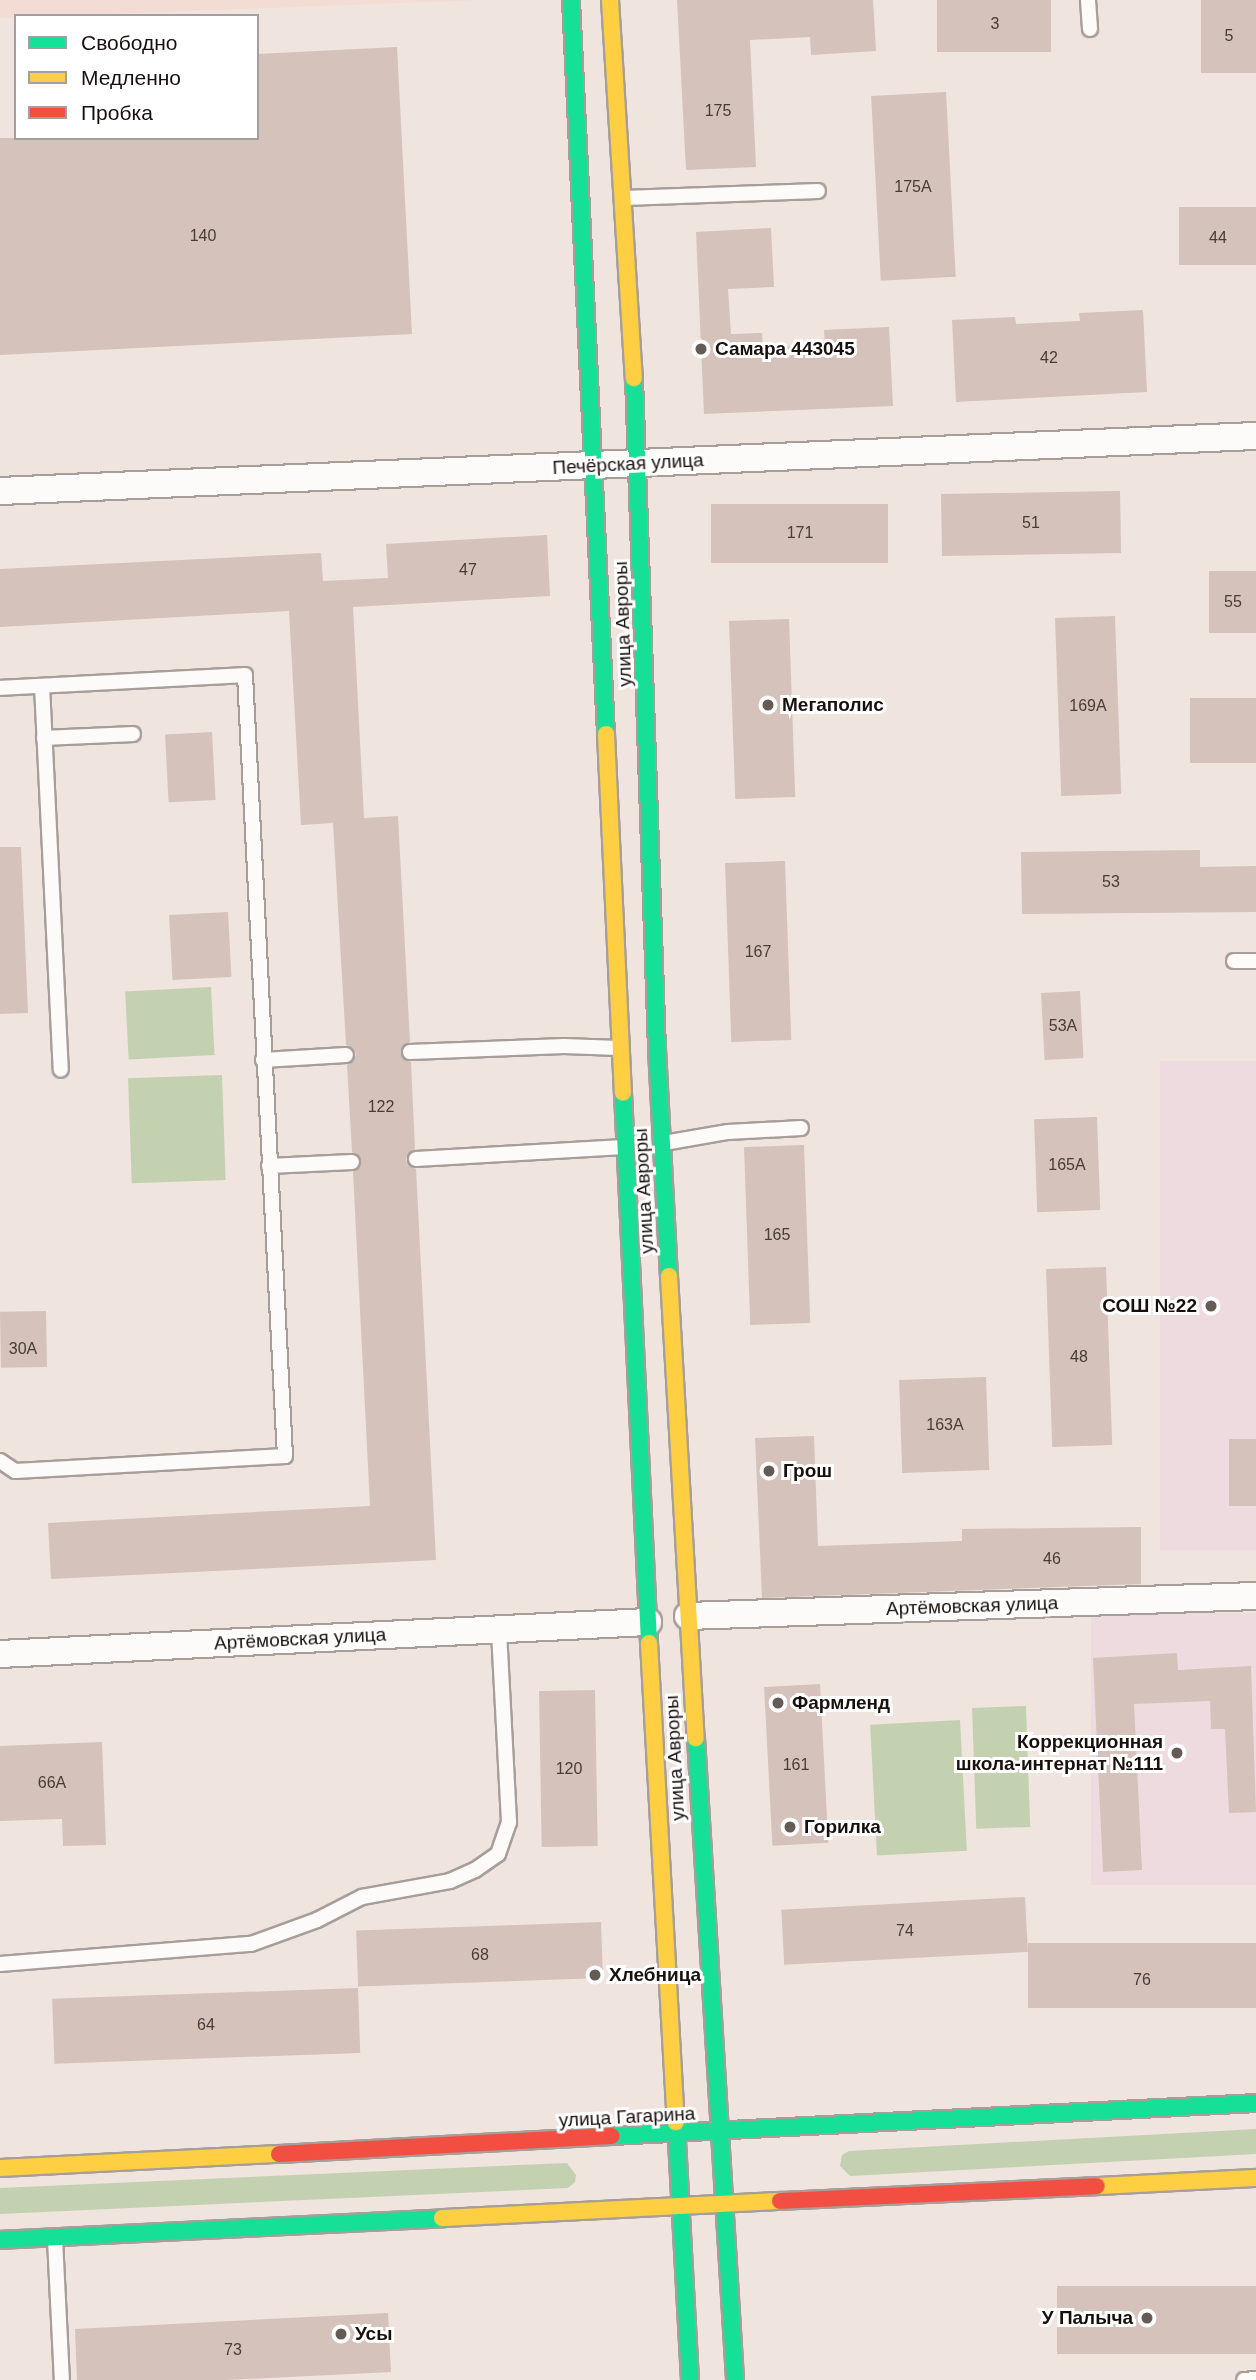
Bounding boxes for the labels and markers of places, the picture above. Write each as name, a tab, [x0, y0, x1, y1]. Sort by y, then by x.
place label: Самара 443045	[715, 338, 855, 360]
marker: Самара 443045	[693, 341, 709, 357]
place label: Мегаполис	[782, 694, 884, 716]
marker: Мегаполис	[760, 697, 776, 713]
place label: СОШ №22	[1102, 1295, 1197, 1317]
marker: СОШ №22	[1203, 1298, 1219, 1314]
place label: Грош	[783, 1460, 832, 1482]
marker: Грош	[761, 1463, 777, 1479]
place label: Фармленд	[792, 1692, 890, 1714]
marker: Фармленд	[770, 1695, 786, 1711]
place label: Коррекционная школа-интернат №111	[956, 1731, 1163, 1775]
marker: Коррекционная школа-интернат №111	[1169, 1745, 1185, 1761]
place label: Горилка	[804, 1816, 881, 1838]
marker: Горилка	[782, 1819, 798, 1835]
place label: Хлебница	[609, 1964, 701, 1986]
marker: Хлебница	[587, 1967, 603, 1983]
place label: У Палыча	[1042, 2307, 1133, 2329]
marker: У Палыча	[1139, 2310, 1155, 2326]
place label: Усы	[355, 2323, 392, 2345]
marker: Усы	[333, 2326, 349, 2342]

